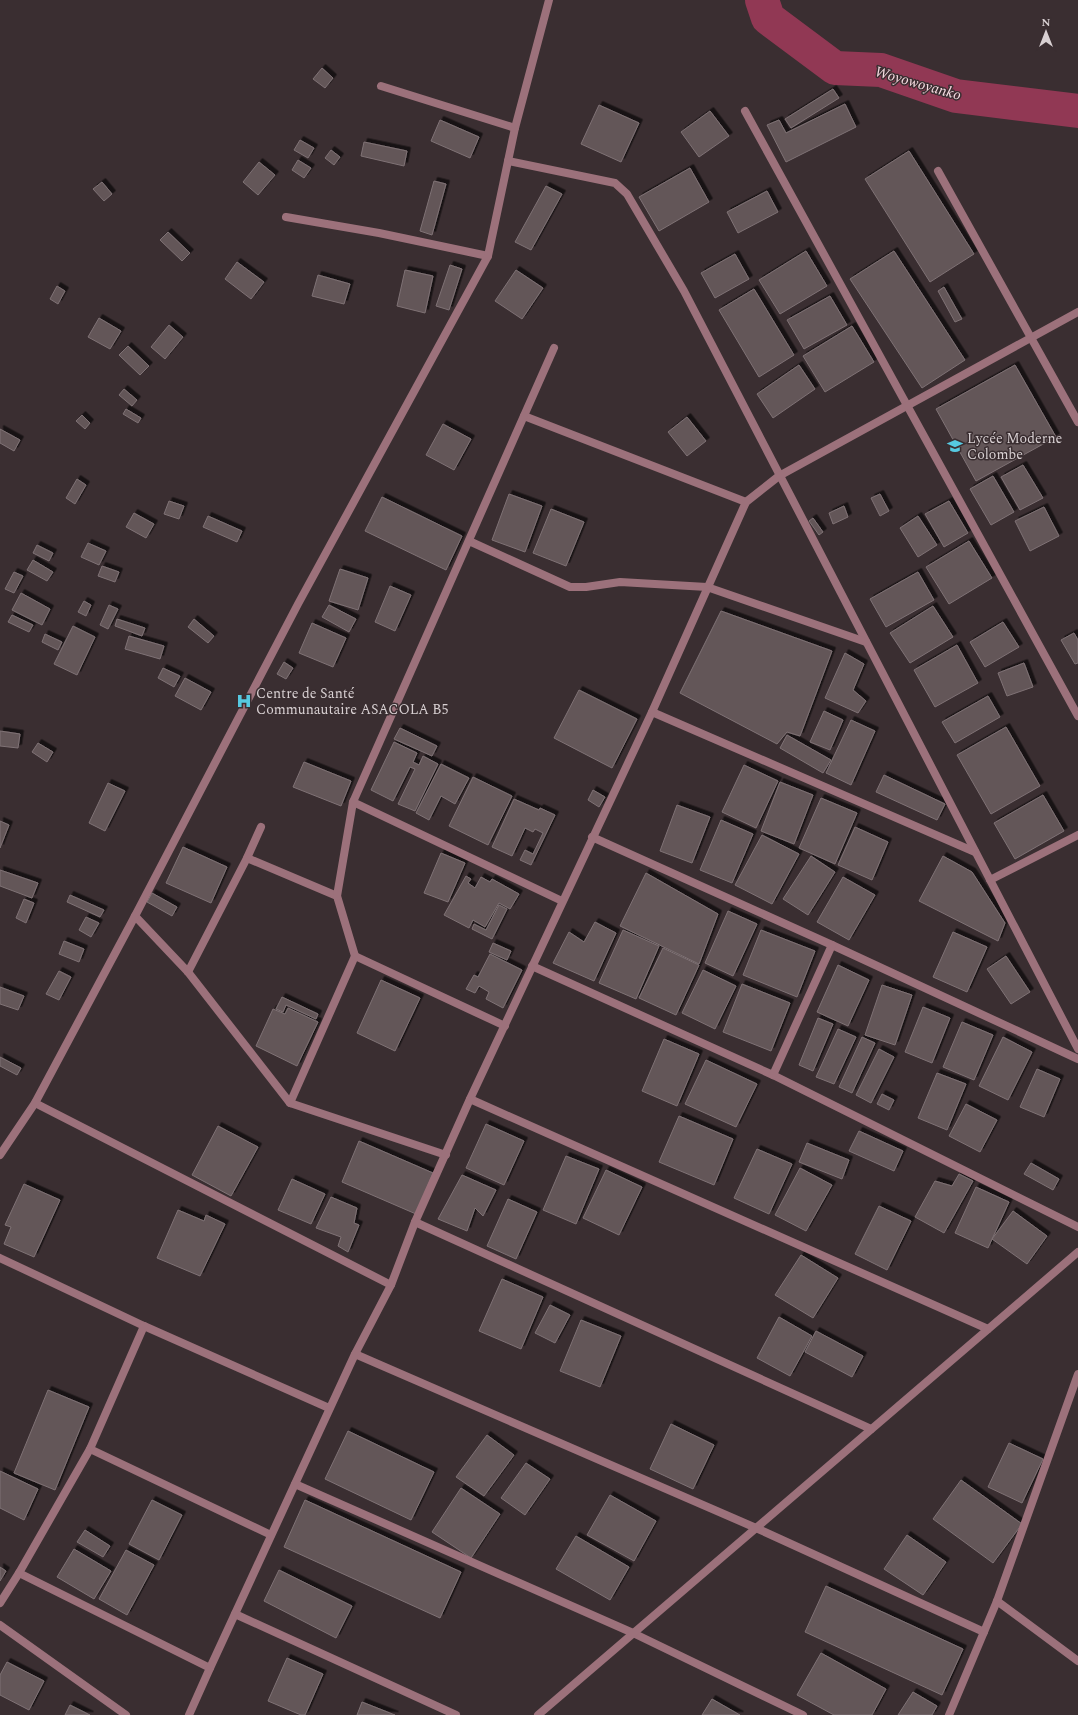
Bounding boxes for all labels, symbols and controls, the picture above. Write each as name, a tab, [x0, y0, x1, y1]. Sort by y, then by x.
north arrow	[1026, 12, 1066, 52]
text: N	[1042, 14, 1051, 31]
water label: Woyowoyanko	[872, 60, 964, 107]
place label: Lycée Moderne Colombe	[967, 428, 1063, 465]
school or university icon: Lycée Moderne Colombe	[946, 437, 964, 455]
place label: Centre de Santé Communautaire ASACOLA B5	[256, 683, 449, 720]
hospital icon: Centre de Santé Communautaire ASACOLA B5	[235, 692, 253, 710]

